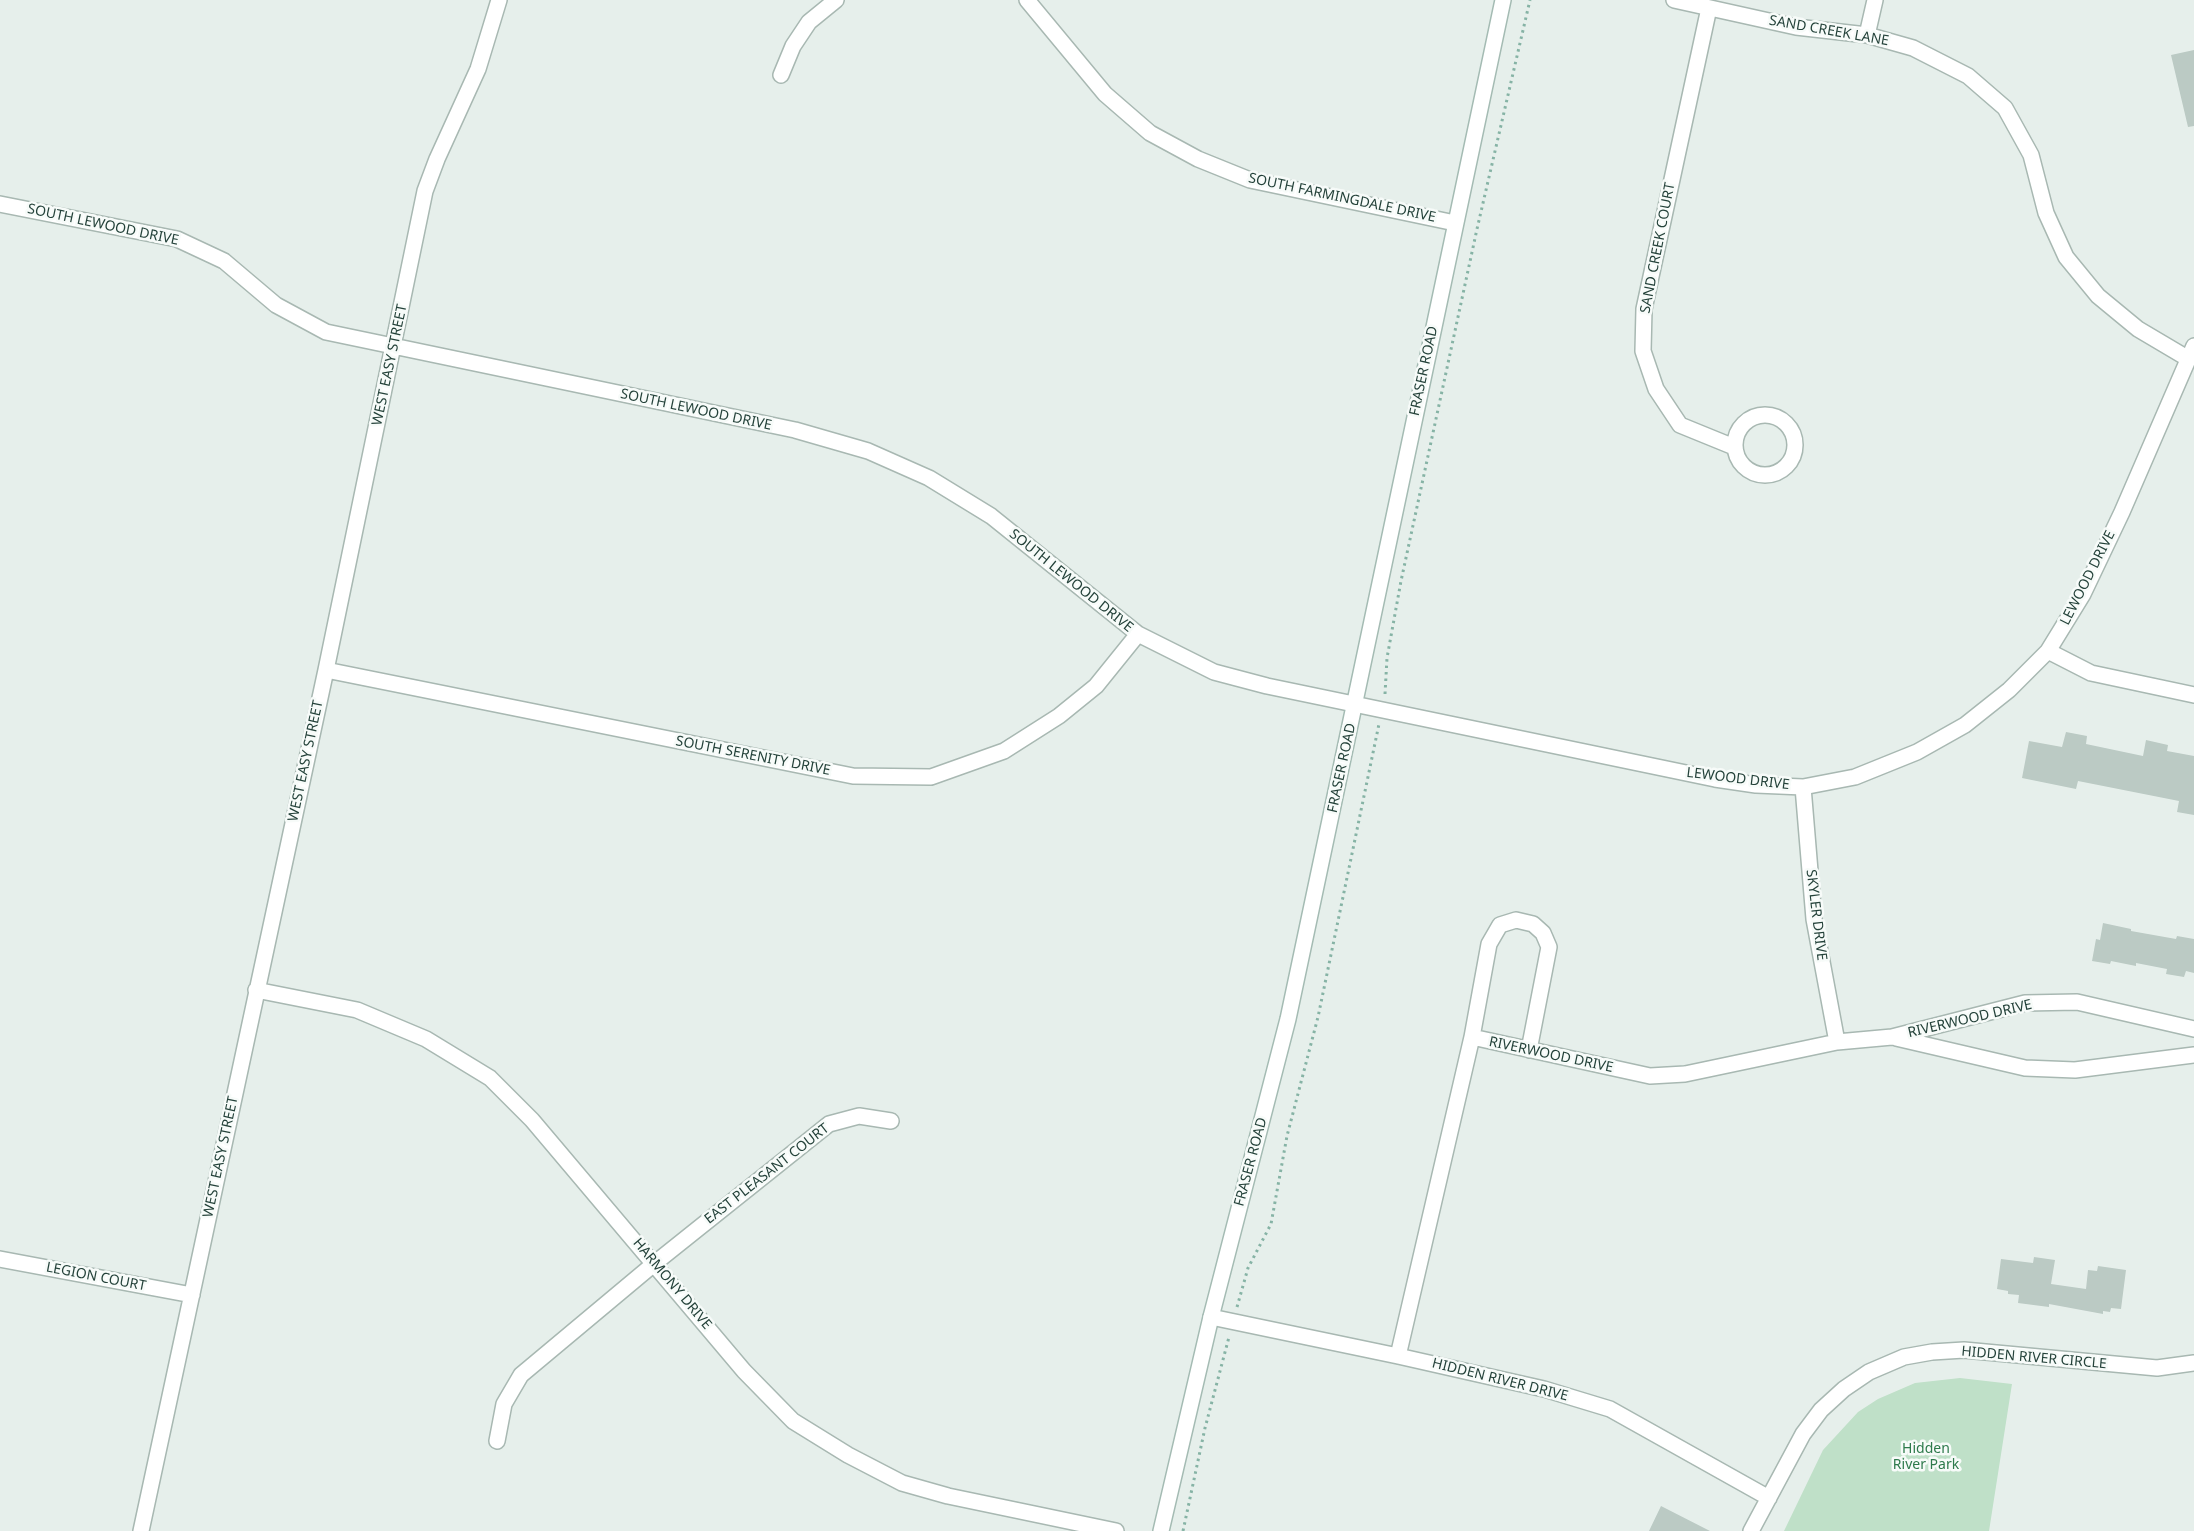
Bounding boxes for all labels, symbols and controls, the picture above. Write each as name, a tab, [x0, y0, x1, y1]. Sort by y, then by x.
street label: SAND CREEK LANE	[1768, 12, 1890, 50]
street label: SOUTH FARMINGDALE DRIVE	[1247, 170, 1437, 226]
street label: SAND CREEK COURT	[1637, 181, 1679, 315]
street label: SOUTH LEWOOD DRIVE	[26, 201, 180, 249]
street label: WEST EASY STREET	[369, 303, 411, 427]
street label: FRASER ROAD	[1406, 325, 1442, 417]
street label: SOUTH LEWOOD DRIVE	[619, 386, 773, 434]
street label: SOUTH LEWOOD DRIVE	[1006, 526, 1136, 636]
street label: LEWOOD DRIVE	[2057, 528, 2119, 628]
street label: WEST EASY STREET	[285, 699, 327, 823]
street label: FRASER ROAD	[1324, 722, 1360, 814]
street label: SOUTH SERENITY DRIVE	[674, 733, 832, 779]
street label: LEWOOD DRIVE	[1686, 764, 1790, 794]
street label: SKYLER DRIVE	[1802, 869, 1830, 961]
street label: RIVERWOOD DRIVE	[1906, 997, 2034, 1041]
street label: RIVERWOOD DRIVE	[1487, 1034, 1615, 1076]
street label: WEST EASY STREET	[200, 1095, 242, 1219]
street label: FRASER ROAD	[1231, 1116, 1271, 1208]
street label: EAST PLEASANT COURT	[701, 1120, 833, 1228]
street label: HARMONY DRIVE	[629, 1235, 715, 1333]
street label: LEGION COURT	[45, 1259, 147, 1295]
street label: HIDDEN RIVER CIRCLE	[1961, 1343, 2107, 1373]
street label: HIDDEN RIVER DRIVE	[1430, 1355, 1570, 1405]
park label: Hidden River Park	[1893, 1441, 1959, 1474]

